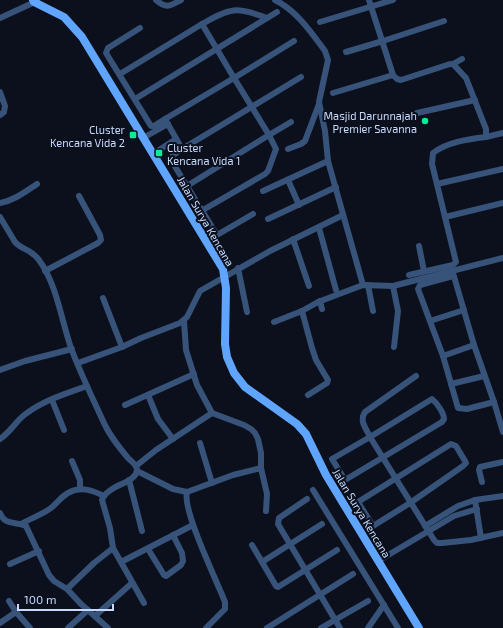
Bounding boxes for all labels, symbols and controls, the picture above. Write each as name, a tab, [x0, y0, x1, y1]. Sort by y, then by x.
place label: Masjid Darunnajah Premier Savanna	[323, 109, 417, 135]
marker: Masjid Darunnajah Premier Savanna	[420, 116, 430, 126]
place label: Cluster Kencana Vida 2	[50, 123, 126, 149]
marker: Cluster Kencana Vida 2	[128, 130, 138, 140]
place label: Cluster Kencana Vida 1	[167, 141, 240, 167]
marker: Cluster Kencana Vida 1	[154, 148, 164, 158]
street label: Jalan Surya Kencana	[175, 174, 237, 268]
street label: Jalan Surya Kencana	[330, 466, 394, 560]
scale bar	[18, 586, 113, 612]
text: 100 m	[24, 592, 56, 606]

